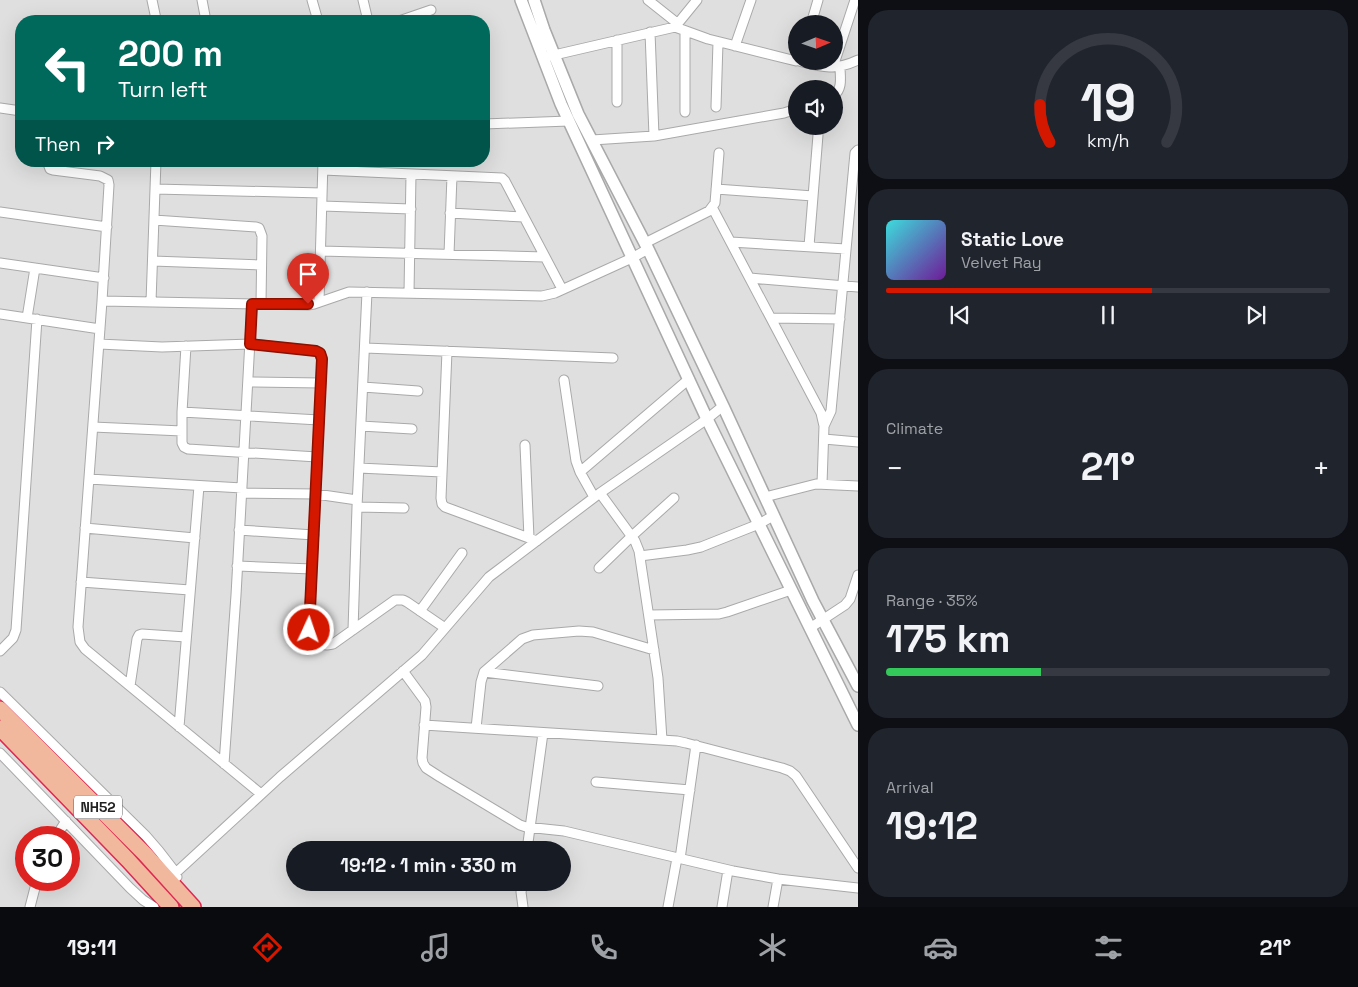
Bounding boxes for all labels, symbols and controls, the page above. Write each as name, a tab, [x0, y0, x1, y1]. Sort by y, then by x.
north arrow	[788, 15, 842, 70]
map controls	[788, 15, 843, 135]
text: 200 m	[118, 32, 223, 76]
icon: left	[35, 35, 100, 100]
text: 19	[1080, 70, 1136, 136]
text: Turn left	[118, 75, 208, 103]
button: sound	[788, 80, 843, 135]
text: km/h	[1087, 129, 1129, 152]
icon: right	[91, 130, 119, 158]
text: Then	[35, 132, 81, 157]
text: Static Love	[961, 227, 1064, 252]
text: Velvet Ray	[961, 252, 1042, 273]
pin	[287, 253, 329, 304]
icon: arrive	[294, 260, 322, 288]
icon: previous	[946, 301, 974, 329]
icon: pause	[1094, 301, 1122, 329]
icon: next	[1242, 301, 1270, 329]
text: Climate	[886, 418, 943, 439]
text: 21°	[1081, 443, 1135, 491]
text: −	[886, 450, 903, 486]
text: +	[1313, 450, 1330, 486]
text: Range · 35%	[886, 590, 978, 611]
position arrow	[282, 603, 334, 655]
text: 175 km	[886, 615, 1011, 663]
text: Arrival	[886, 777, 934, 798]
road number: NH52	[74, 796, 122, 819]
text: 19:12	[886, 802, 978, 850]
speed limit sign: 30	[15, 826, 80, 891]
text: 19:12 · 1 min · 330 m	[340, 853, 517, 878]
icon: directions	[250, 930, 285, 965]
icon: music	[418, 930, 453, 965]
icon: phone	[586, 930, 621, 965]
icon: climate	[755, 930, 790, 965]
icon: car	[923, 930, 958, 965]
icon: filters	[1091, 930, 1126, 965]
text: 19:11	[67, 933, 117, 961]
text: 21°	[1260, 933, 1291, 961]

